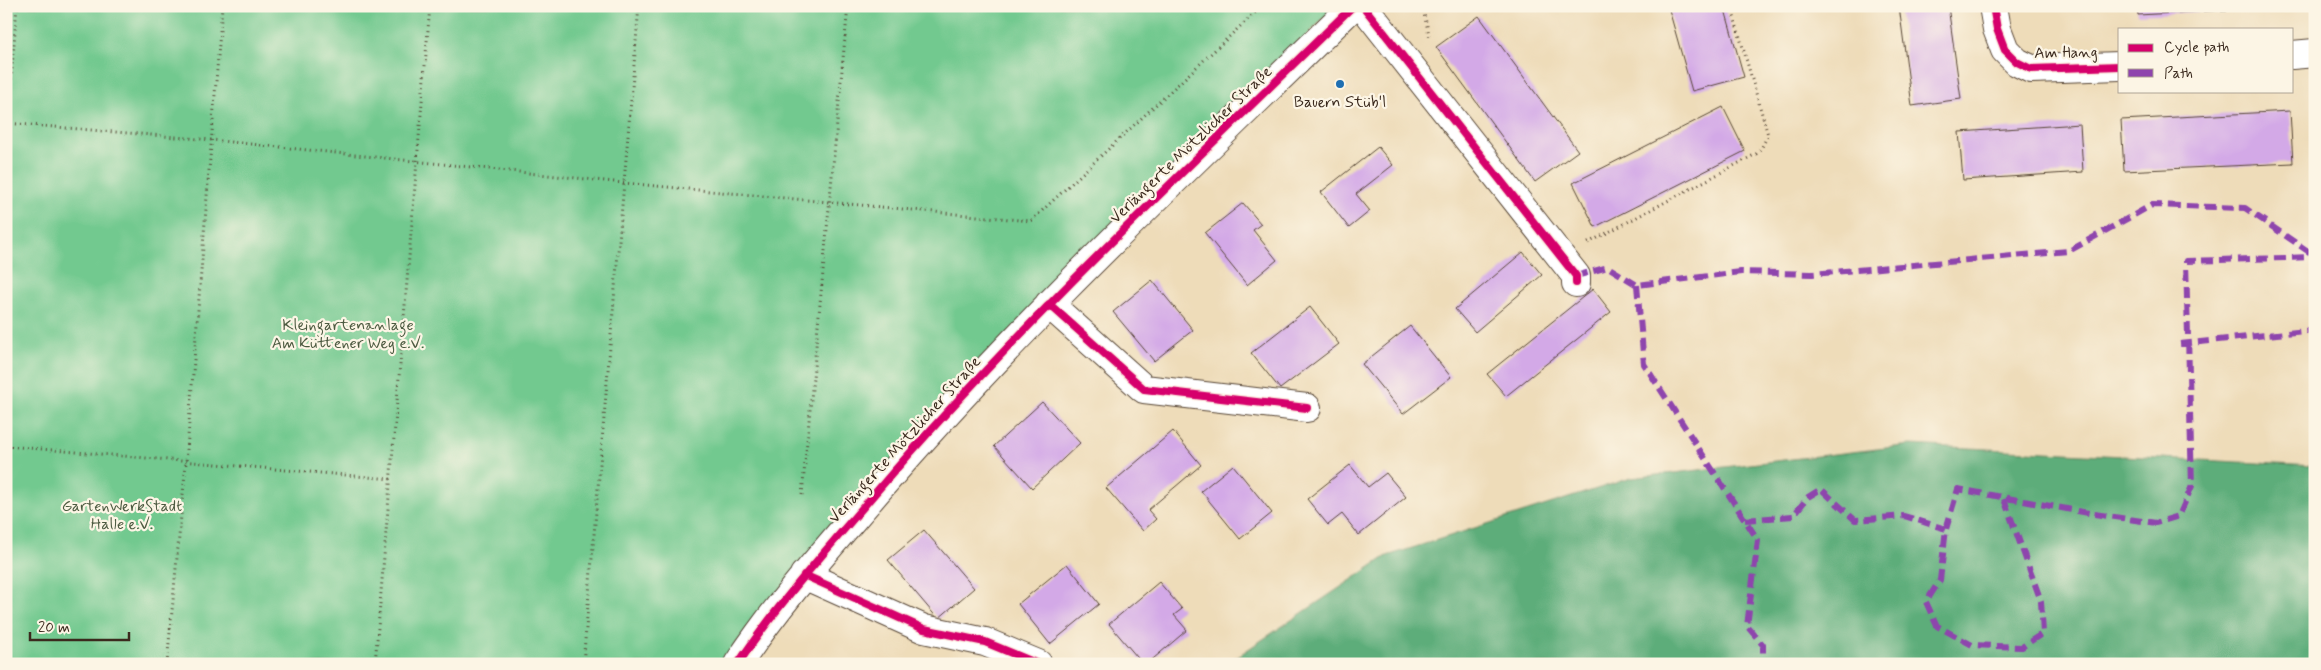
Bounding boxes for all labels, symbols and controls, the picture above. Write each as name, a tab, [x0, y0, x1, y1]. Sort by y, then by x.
legend	[2118, 28, 2294, 92]
text: Cycle path	[2164, 38, 2229, 58]
street label: Am Hang	[2034, 42, 2098, 64]
street label: Verlängerte Mötzlicher Straße	[1105, 62, 1278, 229]
text: Path	[2164, 64, 2193, 84]
marker: Bauern Stüb'l	[1334, 78, 1346, 90]
place label: Bauern Stüb'l	[1294, 92, 1386, 113]
park label: Kleingartenanlage Am Küttener Weg e.V.	[272, 315, 424, 354]
street label: Verlängerte Mötzlicher Straße	[824, 352, 987, 529]
park label: GartenWerkStadt Halle e.V.	[62, 496, 182, 535]
scale bar	[30, 610, 129, 642]
text: 20 m	[38, 618, 70, 638]

